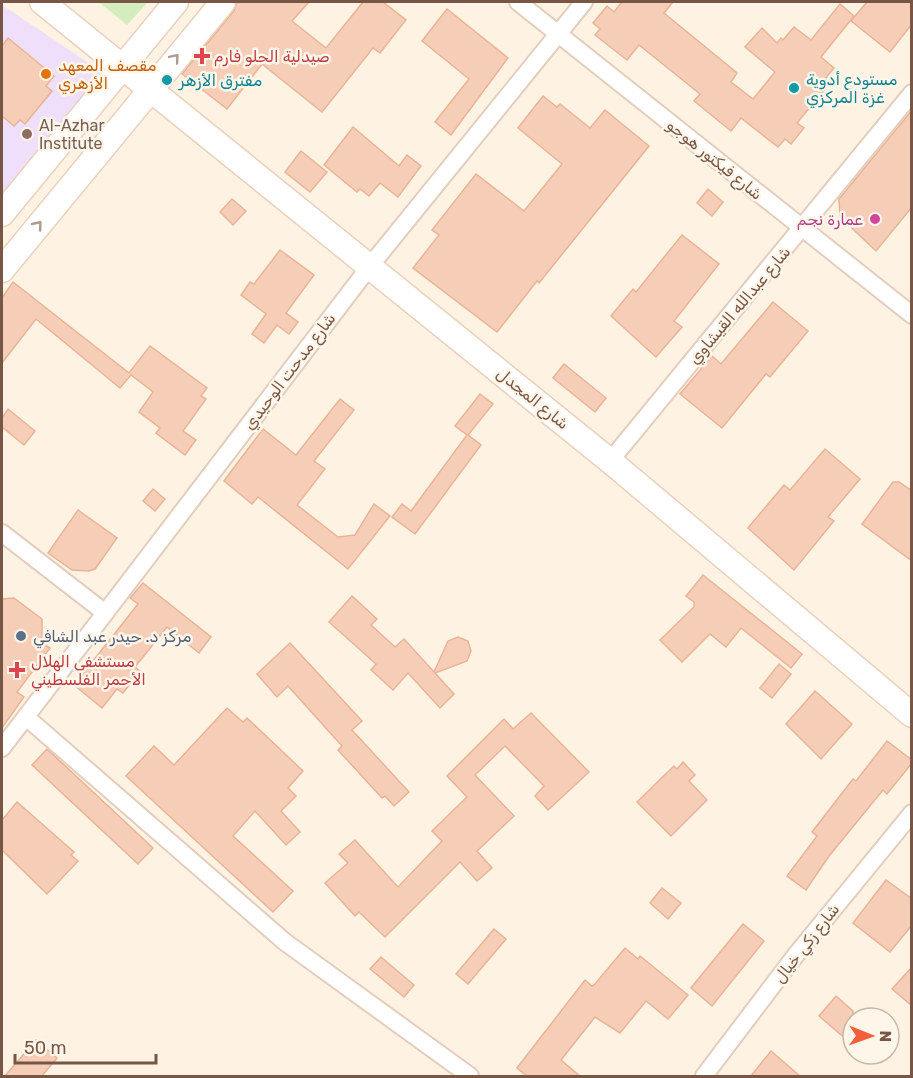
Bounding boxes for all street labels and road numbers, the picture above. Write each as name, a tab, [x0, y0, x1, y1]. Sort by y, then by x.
street label: شارع فيكتور هوجو	[662, 115, 766, 205]
street label: شارع عبدالله القيشاوي	[684, 242, 796, 369]
street label: شارع مدحت الوحيدي	[239, 309, 341, 435]
street label: شارع المجدل	[491, 363, 573, 435]
street label: شارع زكي خيال	[770, 900, 846, 989]

